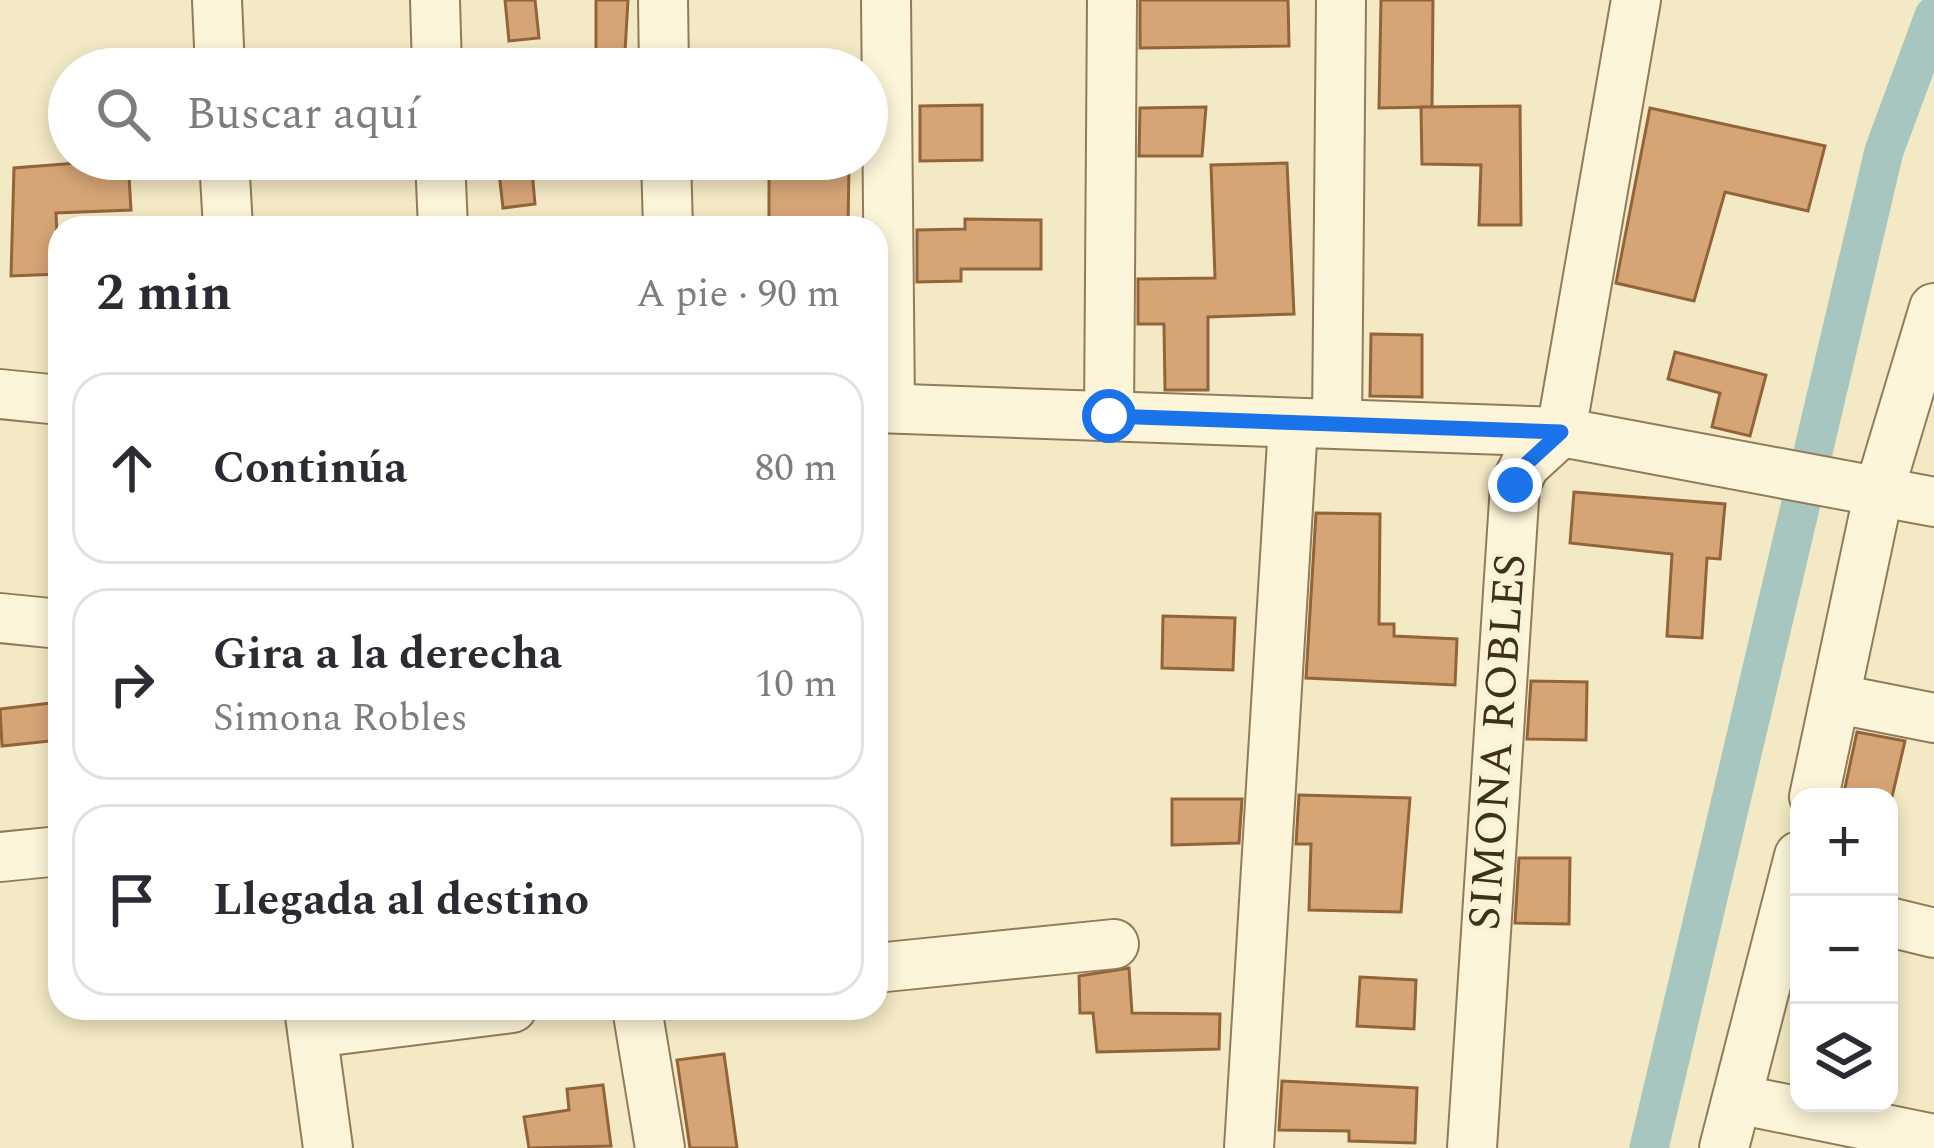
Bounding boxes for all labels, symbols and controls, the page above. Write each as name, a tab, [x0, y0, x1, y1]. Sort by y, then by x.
search box	[48, 48, 888, 180]
text: Buscar aquí	[186, 80, 419, 149]
icon: search	[90, 81, 156, 147]
text: 2 min	[96, 255, 232, 333]
text: A pie · 90 m	[636, 265, 840, 324]
route start	[1082, 389, 1136, 443]
text: Continúa	[213, 434, 407, 503]
icon: ahead	[99, 435, 165, 501]
text: 80 m	[755, 439, 837, 498]
route end	[1488, 458, 1542, 512]
street label: SIMONA ROBLES	[1450, 551, 1546, 933]
text: Gira a la derecha	[213, 620, 562, 689]
icon: right	[99, 651, 165, 717]
text: 10 m	[755, 655, 837, 714]
text: Simona Robles	[213, 689, 468, 748]
map controls	[1790, 788, 1898, 1112]
button: +	[1790, 788, 1898, 896]
text: Llegada al destino	[213, 866, 589, 935]
icon: arrive	[99, 867, 165, 933]
button: −	[1790, 896, 1898, 1004]
button: layers	[1790, 1004, 1898, 1112]

